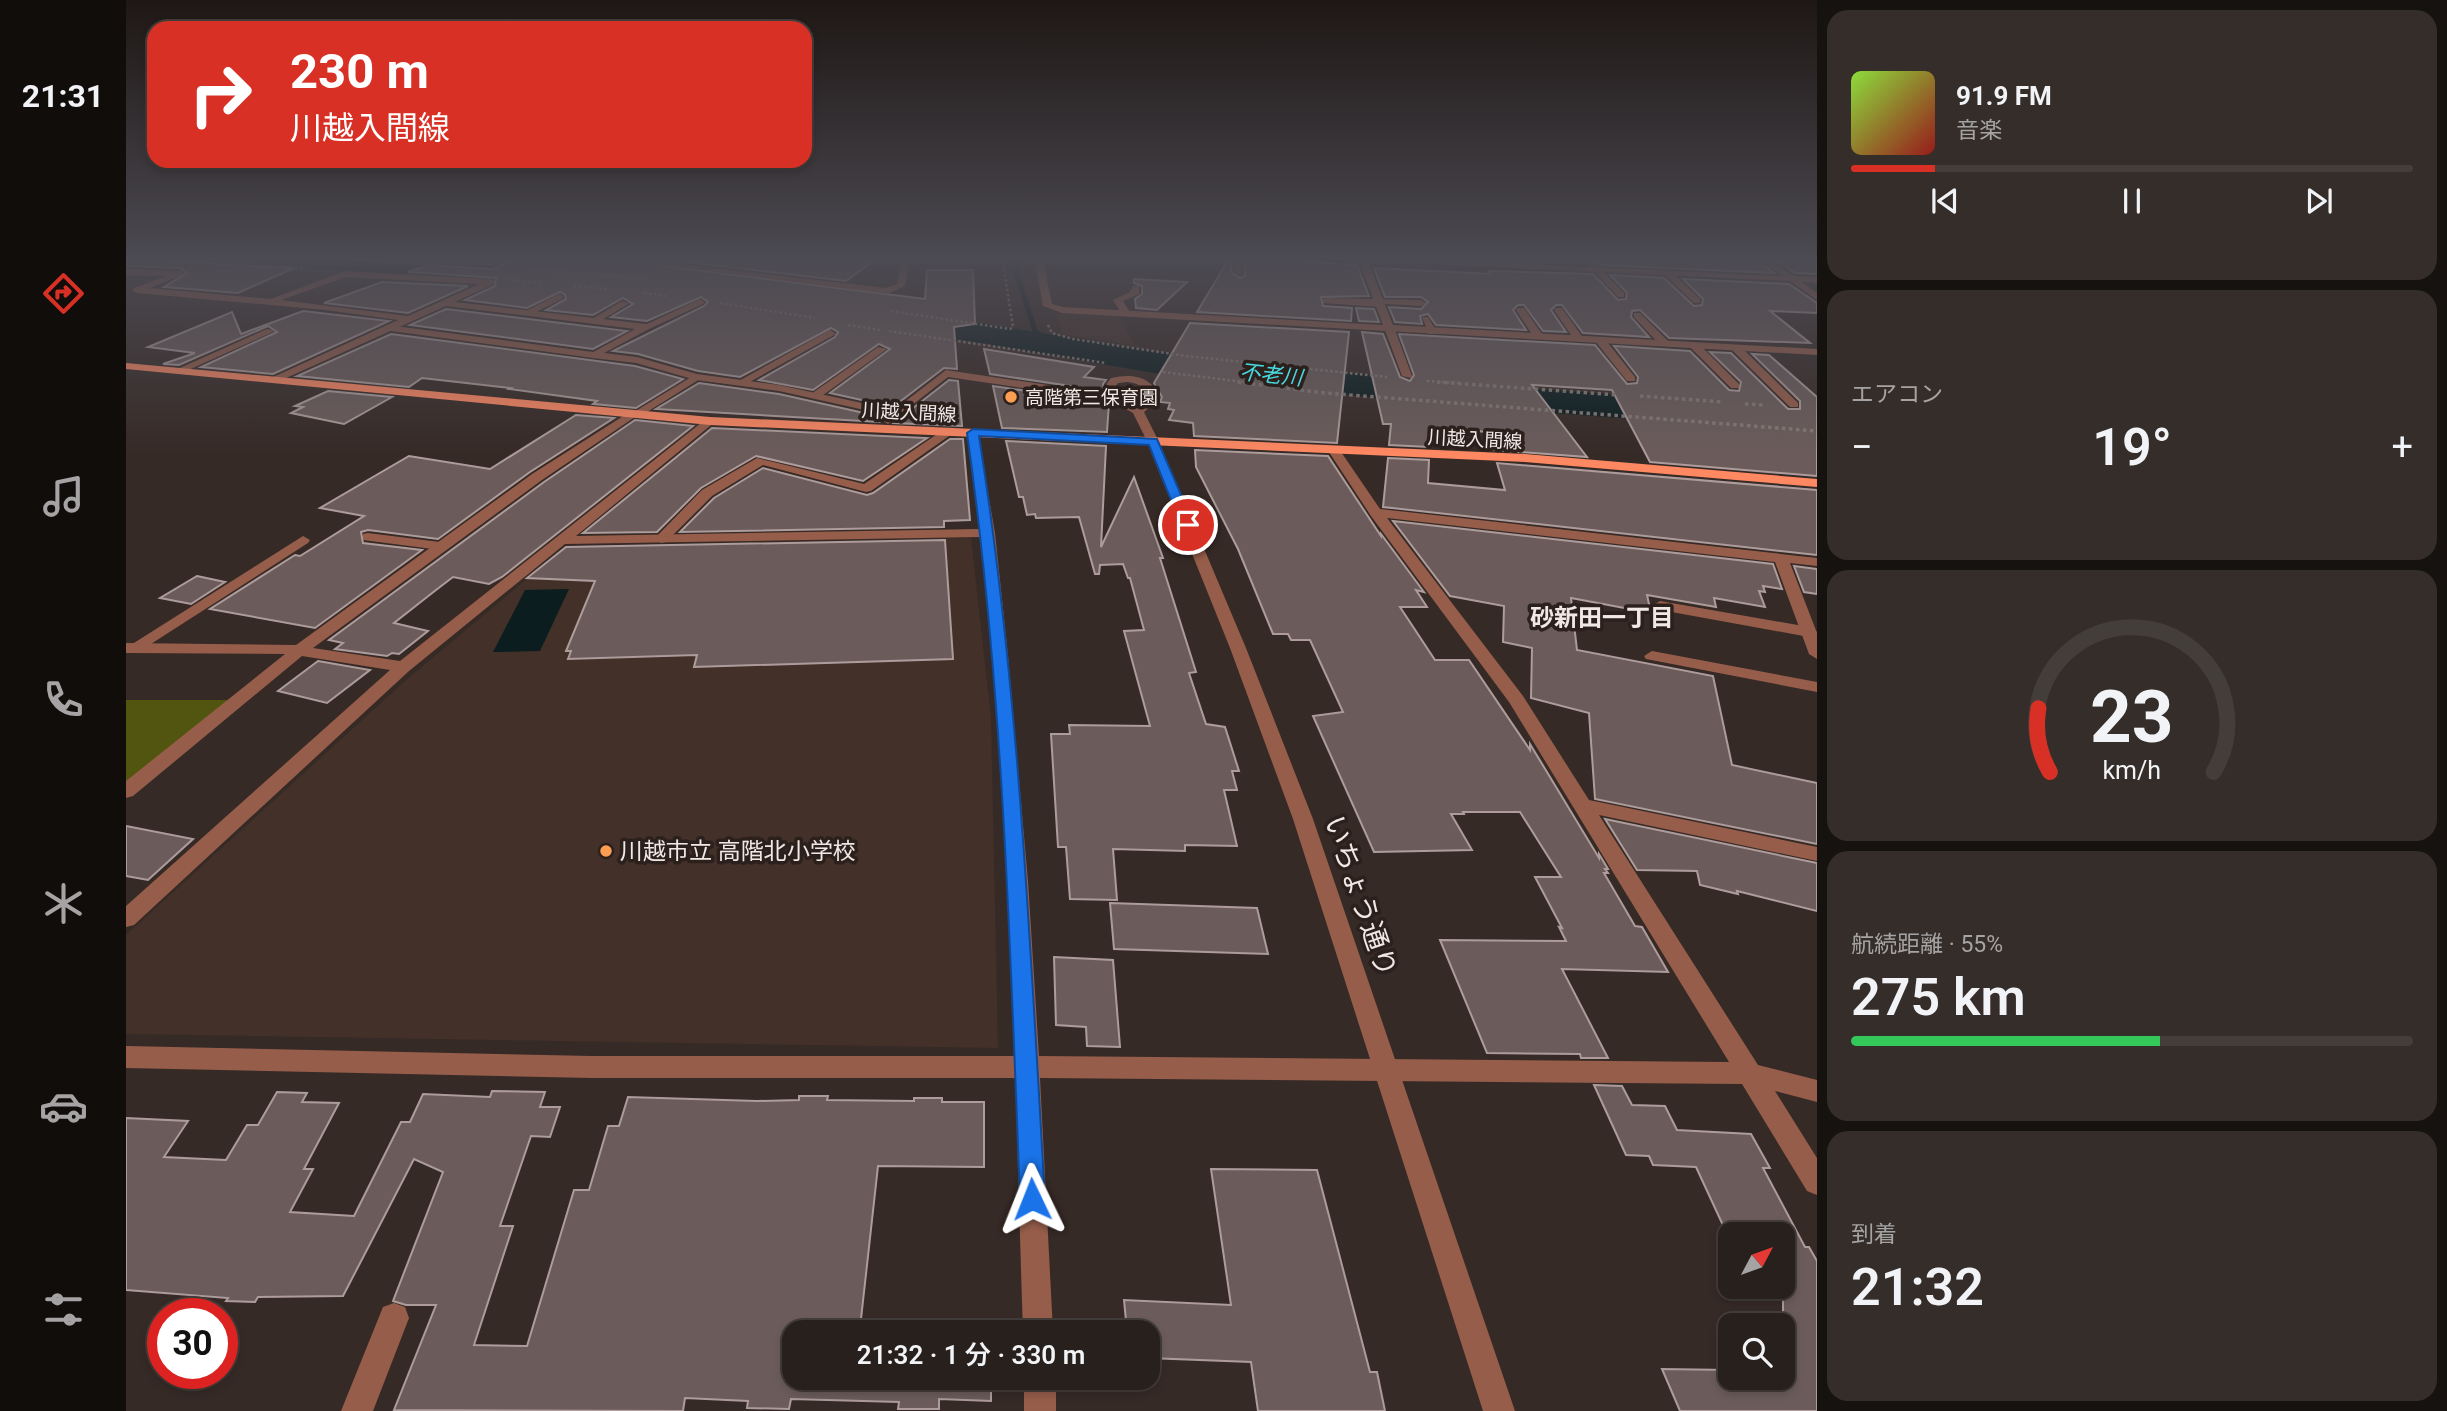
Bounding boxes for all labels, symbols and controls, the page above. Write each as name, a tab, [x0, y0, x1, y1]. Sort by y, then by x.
text: 230 m	[290, 43, 429, 100]
icon: right	[175, 49, 266, 140]
text: 21:31	[22, 77, 104, 115]
text: 91.9 FM	[1956, 81, 2052, 111]
text: 川越入間線	[290, 109, 450, 147]
text: 音楽	[1956, 117, 2002, 144]
icon: previous	[1926, 182, 1964, 220]
icon: pause	[2113, 182, 2151, 220]
icon: next	[2300, 182, 2338, 220]
icon: directions	[39, 269, 88, 318]
water label: 不老川	[1238, 360, 1306, 390]
text: エアコン	[1851, 381, 1943, 408]
place label: 高階第三保育園	[1025, 386, 1158, 409]
marker: 高階第三保育園	[1003, 389, 1019, 405]
street label: 川越入間線	[861, 399, 957, 426]
text: 19°	[2092, 417, 2172, 478]
text: −	[1851, 425, 1873, 469]
text: +	[2391, 425, 2413, 469]
street label: 川越入間線	[1427, 426, 1523, 453]
icon: music	[39, 472, 88, 521]
pin	[1158, 495, 1218, 555]
icon: arrive	[1169, 506, 1207, 544]
district label: 砂新田一丁目	[1530, 604, 1674, 632]
text: 23	[2090, 674, 2174, 760]
icon: phone	[39, 675, 88, 724]
text: km/h	[2103, 755, 2161, 784]
street label: いちょう通り	[1318, 811, 1403, 981]
place label: 川越市立 高階北小学校	[620, 838, 856, 865]
marker: 川越市立 高階北小学校	[598, 843, 614, 859]
icon: climate	[39, 879, 88, 928]
text: 航続距離 · 55%	[1851, 931, 2003, 958]
text: 275 km	[1851, 967, 2026, 1028]
icon: car	[39, 1082, 88, 1131]
position arrow	[995, 1162, 1069, 1236]
text: 到着	[1851, 1221, 1897, 1248]
north arrow	[1718, 1222, 1796, 1298]
map controls	[1718, 1222, 1795, 1390]
text: 21:32	[1851, 1257, 1984, 1318]
icon: filters	[39, 1285, 88, 1334]
speed limit sign: 30	[147, 1298, 238, 1389]
button: search	[1718, 1313, 1795, 1390]
text: 21:32 · 1 分 · 330 m	[857, 1340, 1085, 1370]

